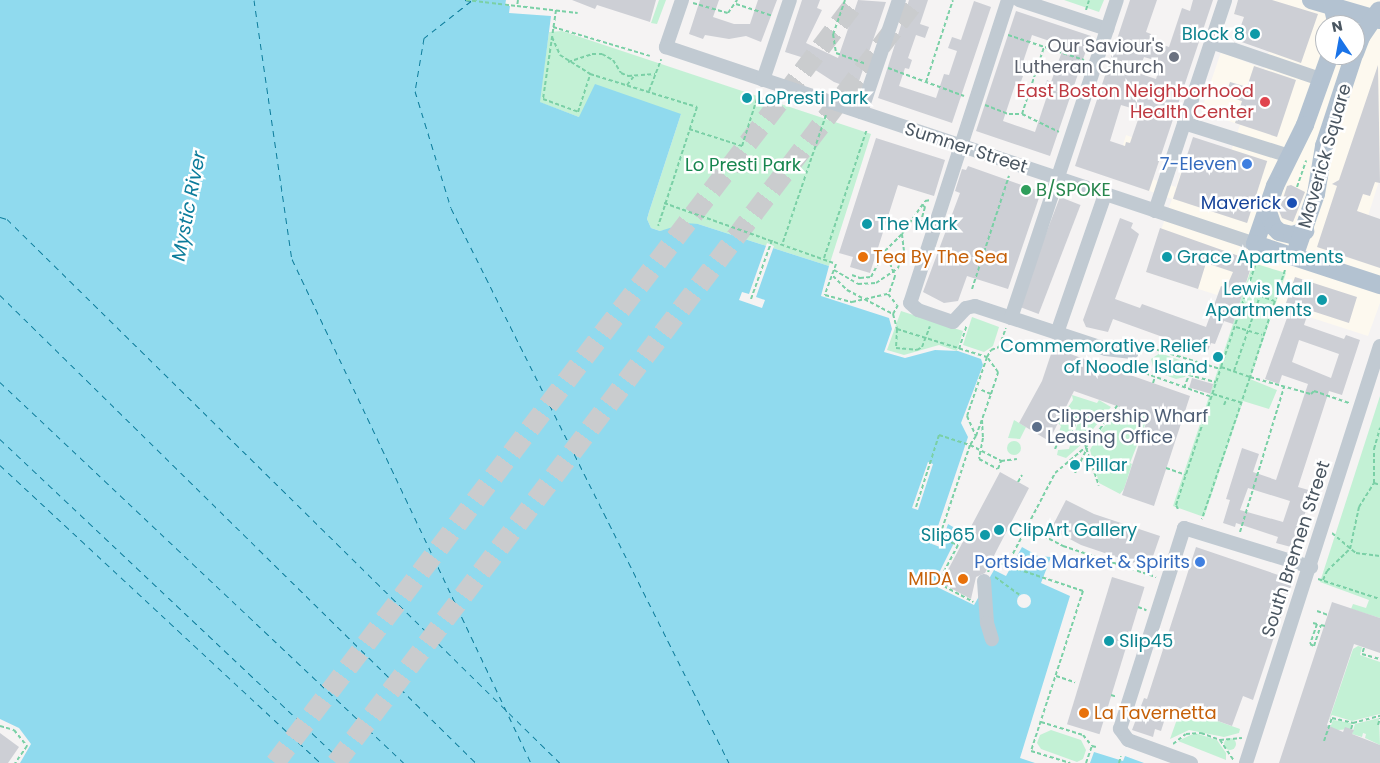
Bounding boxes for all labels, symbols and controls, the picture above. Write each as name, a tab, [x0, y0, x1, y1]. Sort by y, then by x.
north arrow	[1315, 15, 1365, 65]
text: N	[1330, 15, 1344, 37]
place label: Block 8	[1182, 23, 1245, 45]
marker: Block 8	[1249, 28, 1261, 40]
place label: Our Saviour's Lutheran Church	[1014, 36, 1164, 78]
marker: Our Saviour's Lutheran Church	[1168, 51, 1180, 63]
place label: East Boston Neighborhood Health Center	[1016, 81, 1254, 124]
street label: Maverick Square	[1294, 81, 1356, 231]
place label: LoPresti Park	[757, 87, 868, 109]
marker: LoPresti Park	[741, 92, 753, 104]
marker: East Boston Neighborhood Health Center	[1258, 95, 1272, 109]
street label: Sumner Street	[902, 118, 1030, 178]
water label: Mystic River	[167, 149, 211, 263]
place label: 7-Eleven	[1160, 153, 1237, 175]
park label: Lo Presti Park	[685, 154, 801, 176]
marker: 7-Eleven	[1241, 158, 1253, 170]
place label: B/SPOKE	[1036, 179, 1111, 201]
marker: B/SPOKE	[1020, 184, 1032, 196]
place label: Maverick	[1201, 192, 1281, 214]
marker: Maverick	[1285, 196, 1299, 210]
place label: The Mark	[877, 213, 958, 235]
marker: The Mark	[861, 218, 873, 230]
place label: Tea By The Sea	[873, 246, 1008, 268]
place label: Grace Apartments	[1177, 246, 1344, 268]
marker: Tea By The Sea	[857, 251, 869, 263]
marker: Grace Apartments	[1161, 251, 1173, 263]
place label: Lewis Mall Apartments	[1205, 279, 1312, 322]
marker: Lewis Mall Apartments	[1316, 294, 1328, 306]
place label: Commemorative Relief of Noodle Island	[1000, 336, 1208, 378]
marker: Commemorative Relief of Noodle Island	[1212, 351, 1224, 363]
place label: Clippership Wharf Leasing Office	[1047, 406, 1208, 448]
marker: Clippership Wharf Leasing Office	[1031, 421, 1043, 433]
place label: Pillar	[1085, 454, 1128, 476]
street label: South Bremen Street	[1257, 458, 1335, 640]
marker: Pillar	[1069, 459, 1081, 471]
place label: ClipArt Gallery	[1009, 519, 1137, 541]
place label: Slip65	[921, 524, 975, 546]
marker: ClipArt Gallery	[993, 524, 1005, 536]
marker: Slip65	[979, 529, 991, 541]
place label: Portside Market & Spirits	[974, 551, 1190, 573]
marker: Portside Market & Spirits	[1194, 556, 1206, 568]
place label: MIDA	[908, 568, 953, 590]
marker: MIDA	[957, 573, 969, 585]
place label: Slip45	[1119, 630, 1173, 652]
marker: Slip45	[1103, 635, 1115, 647]
place label: La Tavernetta	[1094, 702, 1217, 724]
marker: La Tavernetta	[1078, 707, 1090, 719]

